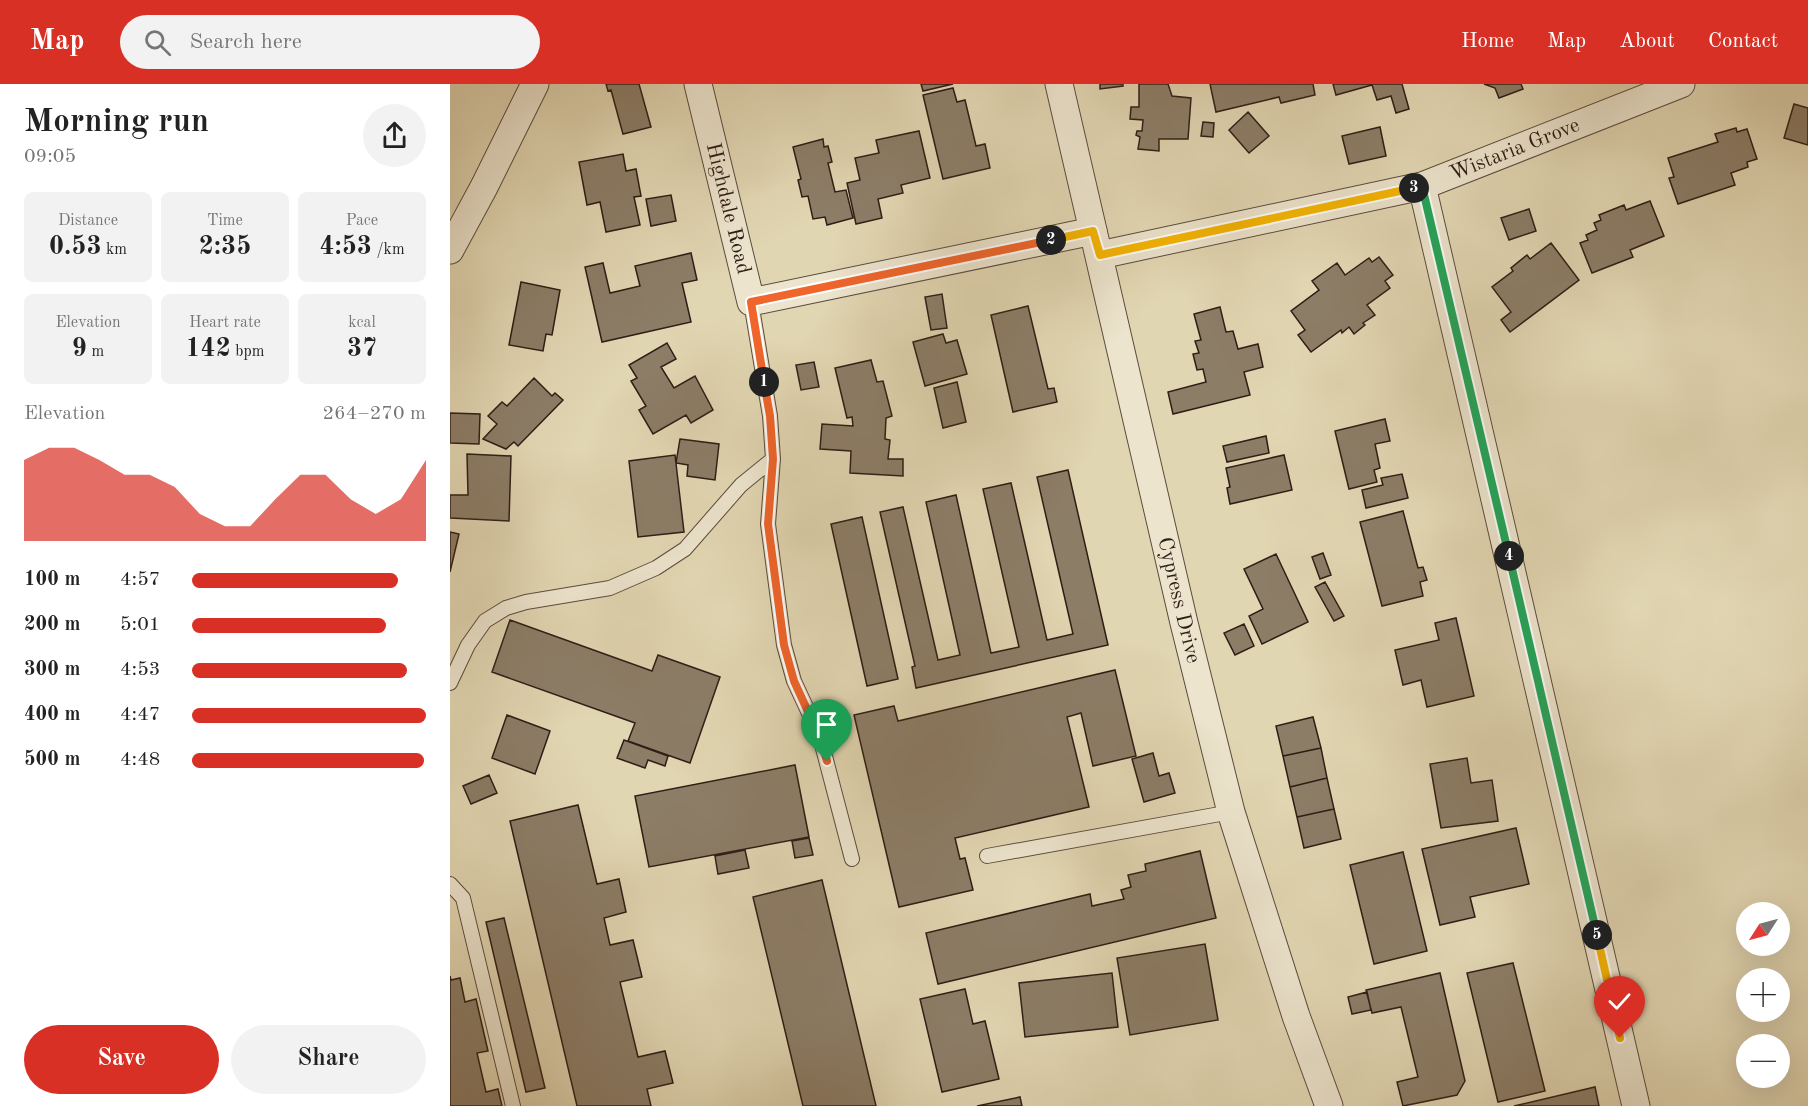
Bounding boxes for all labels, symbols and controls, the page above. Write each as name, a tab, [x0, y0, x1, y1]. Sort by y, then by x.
search box	[120, 15, 540, 69]
icon: search	[141, 26, 174, 59]
text: Map	[30, 28, 84, 56]
text: Search here	[189, 31, 302, 53]
text: Home	[1461, 31, 1514, 52]
text: Map	[1547, 31, 1586, 52]
text: About	[1619, 31, 1675, 52]
text: Contact	[1708, 31, 1778, 52]
button: share	[363, 104, 426, 167]
text: Morning run	[24, 106, 209, 139]
street label: Wistaria Grove	[1447, 114, 1583, 184]
street label: Highdale Road	[702, 141, 754, 276]
text: 09:05	[24, 147, 76, 167]
pin: 3	[1399, 173, 1429, 203]
text: 3	[1409, 180, 1419, 196]
text: Distance	[58, 213, 118, 229]
text: Time	[207, 213, 243, 229]
text: Pace	[346, 213, 378, 229]
pin: 2	[1036, 225, 1066, 255]
text: 2	[1046, 232, 1056, 248]
text: 0.53	[49, 234, 102, 260]
text: 2:35	[199, 234, 251, 260]
text: 4:53	[319, 234, 372, 260]
text: km	[102, 242, 127, 258]
text: /km	[372, 242, 405, 258]
text: Elevation	[55, 315, 121, 331]
text: Heart rate	[189, 315, 261, 331]
text: kcal	[348, 315, 376, 331]
text: 9	[72, 336, 87, 362]
text: 142	[186, 336, 231, 362]
text: 37	[347, 336, 377, 362]
text: m	[87, 344, 104, 360]
text: bpm	[231, 344, 264, 360]
pin: 1	[749, 367, 779, 397]
text: 1	[759, 374, 769, 390]
text: Elevation	[24, 404, 105, 424]
text: 264–270 m	[323, 404, 426, 424]
street label: Cypress Drive	[1154, 535, 1204, 666]
pin: 4	[1494, 541, 1524, 571]
text: 4	[1504, 548, 1514, 564]
text: 100 m	[24, 570, 80, 590]
text: 4:57	[120, 570, 160, 590]
text: 200 m	[24, 615, 80, 635]
text: 5:01	[120, 615, 160, 635]
text: 300 m	[24, 660, 80, 680]
text: 4:53	[120, 660, 160, 680]
pin	[801, 699, 852, 761]
text: 400 m	[24, 705, 80, 725]
text: 4:47	[120, 705, 160, 725]
icon: arrive	[810, 708, 843, 741]
text: 500 m	[24, 750, 80, 770]
text: 4:48	[120, 750, 160, 770]
north arrow	[1736, 902, 1790, 956]
map controls	[1736, 902, 1790, 1088]
pin: 5	[1582, 920, 1612, 950]
text: 5	[1592, 927, 1602, 943]
button: +	[1736, 968, 1790, 1022]
pin	[1594, 976, 1645, 1038]
icon: check	[1603, 985, 1636, 1018]
button: Save	[24, 1025, 219, 1094]
button: Share	[231, 1025, 426, 1094]
button: −	[1736, 1034, 1790, 1088]

